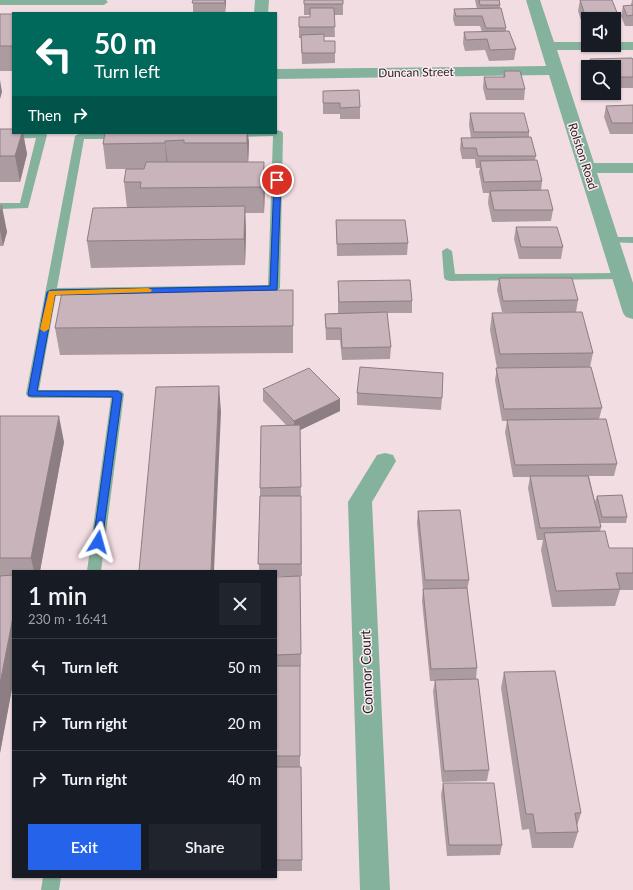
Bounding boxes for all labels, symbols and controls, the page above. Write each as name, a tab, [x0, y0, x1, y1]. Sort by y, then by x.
map controls	[581, 12, 621, 100]
button: sound	[581, 12, 621, 52]
text: 50 m	[94, 26, 157, 60]
icon: left	[28, 28, 80, 80]
text: Turn left	[94, 60, 160, 82]
button: search	[581, 60, 621, 100]
street label: Duncan Street	[378, 64, 455, 80]
icon: right	[69, 104, 91, 126]
text: Then	[28, 106, 61, 124]
street label: Rolston Road	[565, 121, 601, 191]
pin	[260, 163, 294, 197]
icon: arrive	[266, 169, 288, 191]
position arrow	[77, 521, 119, 563]
text: 1 min	[28, 581, 87, 610]
button: close	[219, 583, 261, 625]
text: 230 m · 16:41	[28, 611, 108, 627]
street label: Connor Court	[356, 630, 376, 714]
icon: left	[28, 656, 50, 678]
text: Turn left	[62, 658, 118, 676]
text: 50 m	[227, 658, 261, 676]
icon: right	[28, 712, 50, 734]
text: Turn right	[62, 714, 127, 732]
text: 20 m	[227, 714, 261, 732]
icon: right	[28, 768, 50, 790]
text: Turn right	[62, 770, 127, 788]
text: 40 m	[227, 770, 261, 788]
button: Exit	[28, 824, 141, 870]
button: Share	[149, 824, 261, 870]

